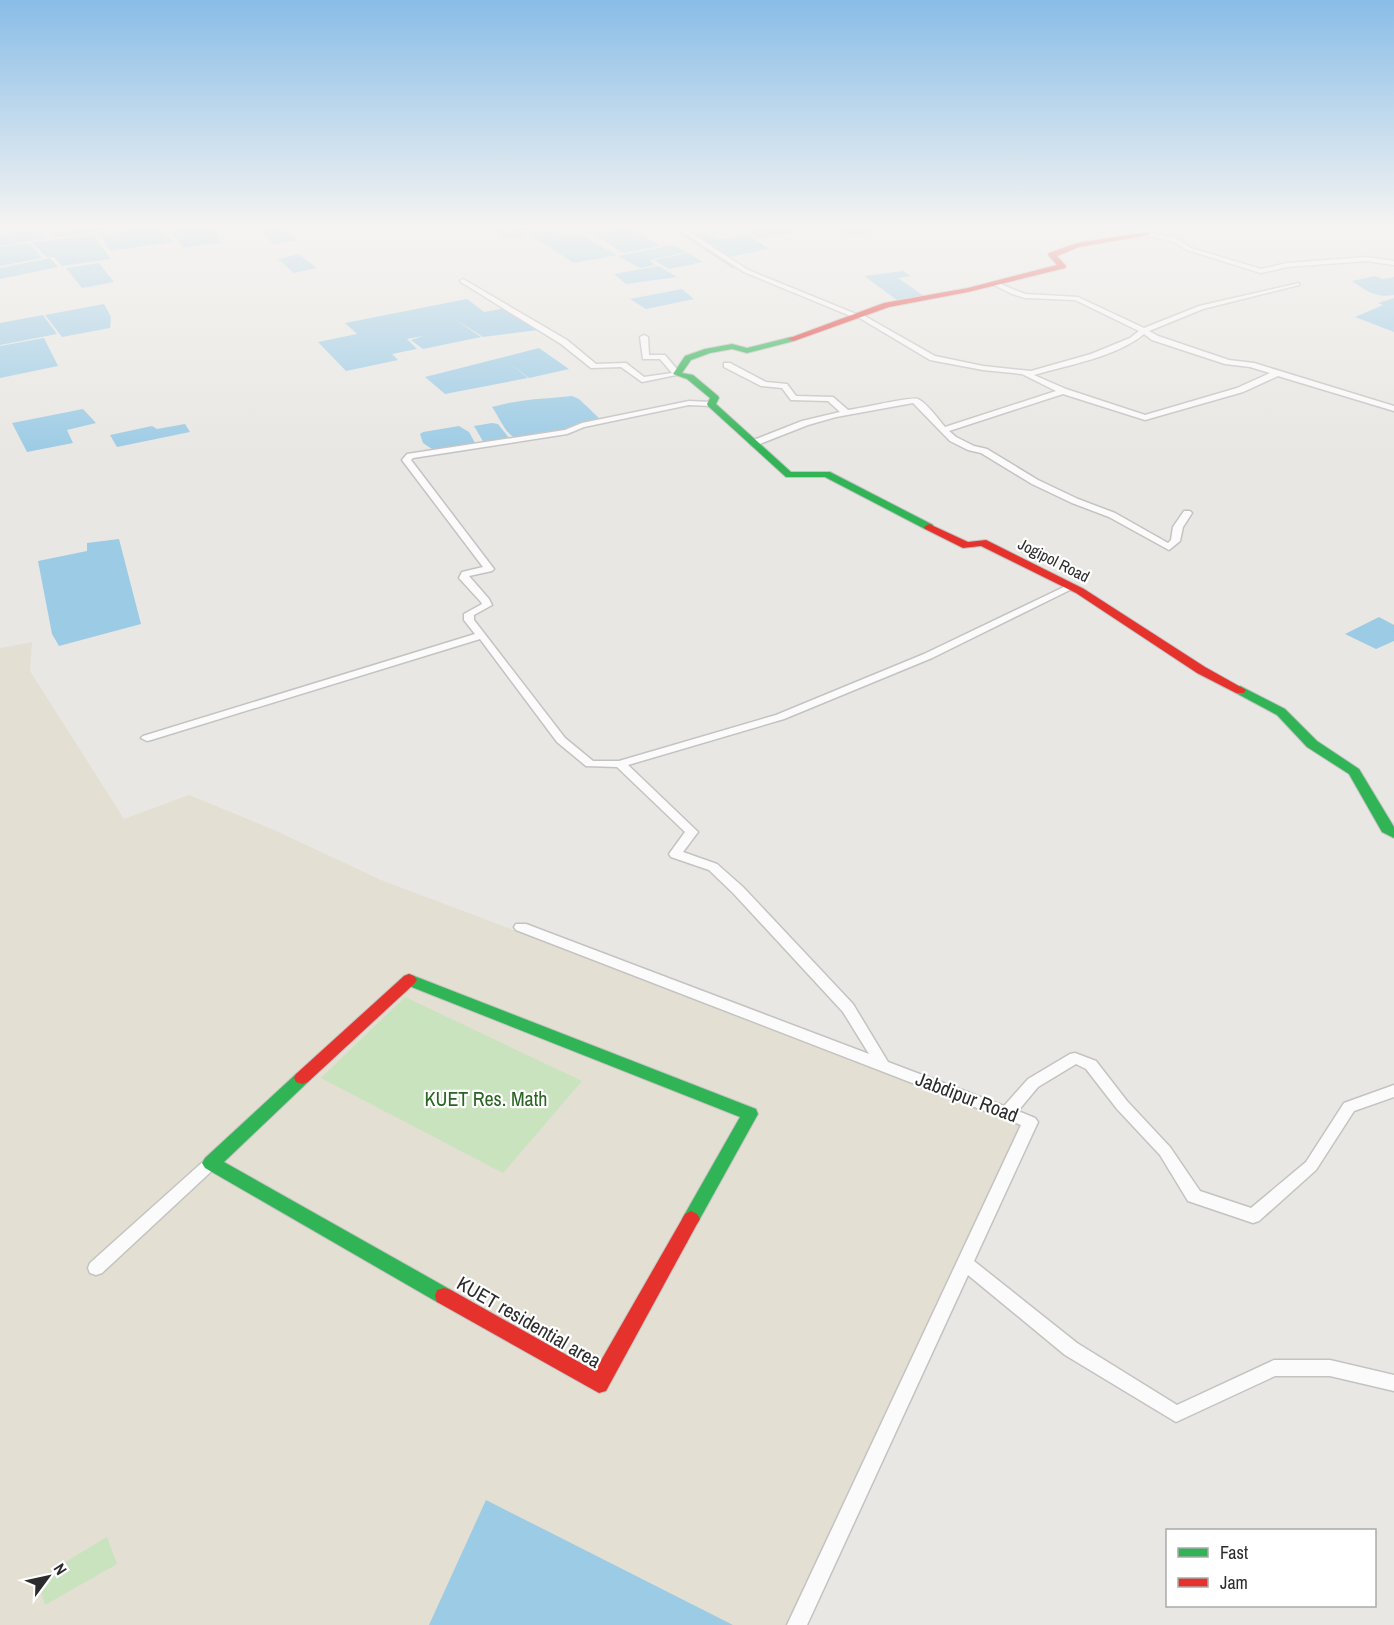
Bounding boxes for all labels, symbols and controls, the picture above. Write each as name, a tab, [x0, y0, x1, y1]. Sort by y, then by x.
street label: Jogipol Road	[1015, 533, 1093, 587]
street label: Jabdipur Road	[912, 1065, 1022, 1128]
park label: KUET Res. Math	[425, 1085, 547, 1112]
street label: KUET residential area	[452, 1269, 606, 1374]
legend	[1166, 1529, 1376, 1607]
text: Fast	[1220, 1540, 1248, 1565]
north arrow	[18, 1547, 78, 1607]
text: N	[49, 1559, 72, 1579]
text: Jam	[1220, 1570, 1248, 1595]

